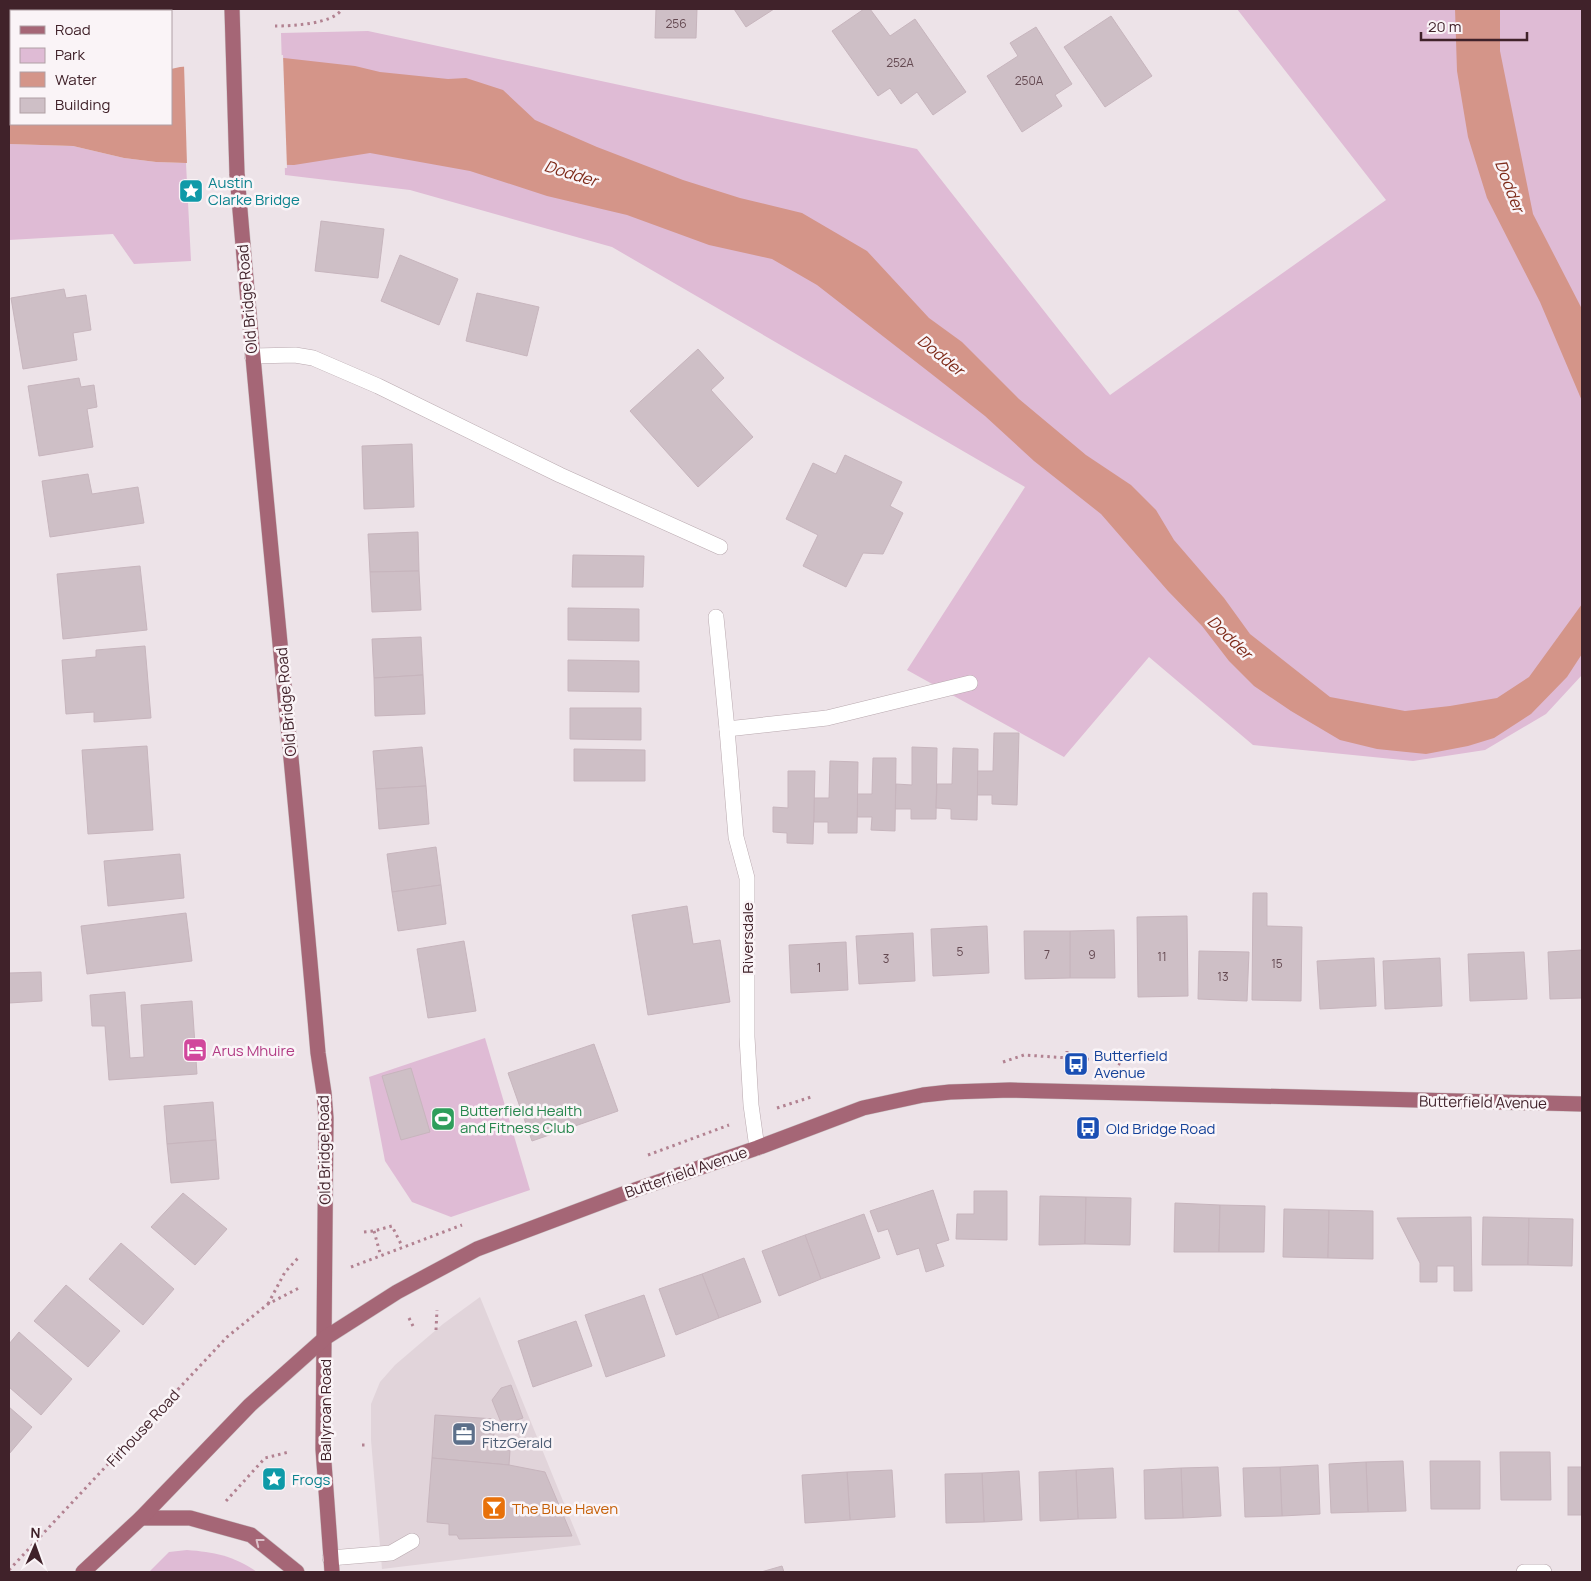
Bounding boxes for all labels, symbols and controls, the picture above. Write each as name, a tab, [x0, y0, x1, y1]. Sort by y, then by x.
legend	[10, 10, 172, 125]
scale bar	[1421, 10, 1527, 42]
house number: 256	[665, 15, 687, 32]
text: 20 m	[1428, 16, 1461, 37]
text: Road	[55, 19, 91, 40]
text: Park	[55, 44, 85, 65]
house number: 252A	[886, 54, 914, 71]
text: Water	[55, 69, 97, 90]
house number: 250A	[1015, 72, 1044, 89]
text: Building	[55, 94, 110, 115]
water label: Dodder	[542, 155, 602, 192]
water label: Dodder	[1490, 157, 1531, 217]
place label: Austin Clarke Bridge	[208, 172, 300, 210]
place icon: Austin Clarke Bridge	[178, 178, 204, 204]
street label: Old Bridge Road	[232, 244, 262, 354]
water label: Dodder	[913, 329, 971, 382]
water label: Dodder	[1203, 610, 1259, 665]
street label: Old Bridge Road	[271, 647, 301, 757]
street label: Riversdale	[737, 902, 758, 974]
house number: 5	[957, 943, 964, 960]
house number: 7	[1044, 946, 1050, 963]
house number: 9	[1088, 946, 1096, 963]
house number: 11	[1157, 948, 1167, 965]
house number: 3	[883, 950, 889, 967]
house number: 15	[1271, 955, 1283, 972]
house number: 1	[817, 959, 821, 976]
house number: 13	[1217, 968, 1229, 985]
hotel icon: Arus Mhuire	[182, 1037, 208, 1063]
place label: Arus Mhuire	[212, 1040, 295, 1061]
place label: Butterfield Avenue	[1094, 1045, 1168, 1083]
bus stop icon: Butterfield Avenue	[1063, 1051, 1089, 1077]
street label: Butterfield Avenue	[1419, 1090, 1547, 1114]
street label: Old Bridge Road	[313, 1095, 335, 1205]
place label: Butterfield Health and Fitness Club	[460, 1100, 582, 1138]
sports icon: Butterfield Health and Fitness Club	[430, 1106, 456, 1132]
bus stop icon: Old Bridge Road	[1075, 1115, 1101, 1141]
place label: Old Bridge Road	[1106, 1118, 1215, 1139]
street label: Butterfield Avenue	[622, 1141, 750, 1203]
street label: Ballyroan Road	[315, 1359, 336, 1461]
street label: Firhouse Road	[102, 1385, 184, 1471]
place label: Sherry FitzGerald	[482, 1415, 552, 1453]
office icon: Sherry FitzGerald	[451, 1421, 477, 1447]
place icon: Frogs	[261, 1466, 287, 1492]
place label: Frogs	[292, 1469, 331, 1490]
bar icon: The Blue Haven	[481, 1495, 507, 1521]
place label: The Blue Haven	[512, 1498, 618, 1519]
north arrow	[10, 1521, 60, 1571]
text: N	[30, 1523, 41, 1542]
one-way arrow	[256, 1539, 265, 1547]

